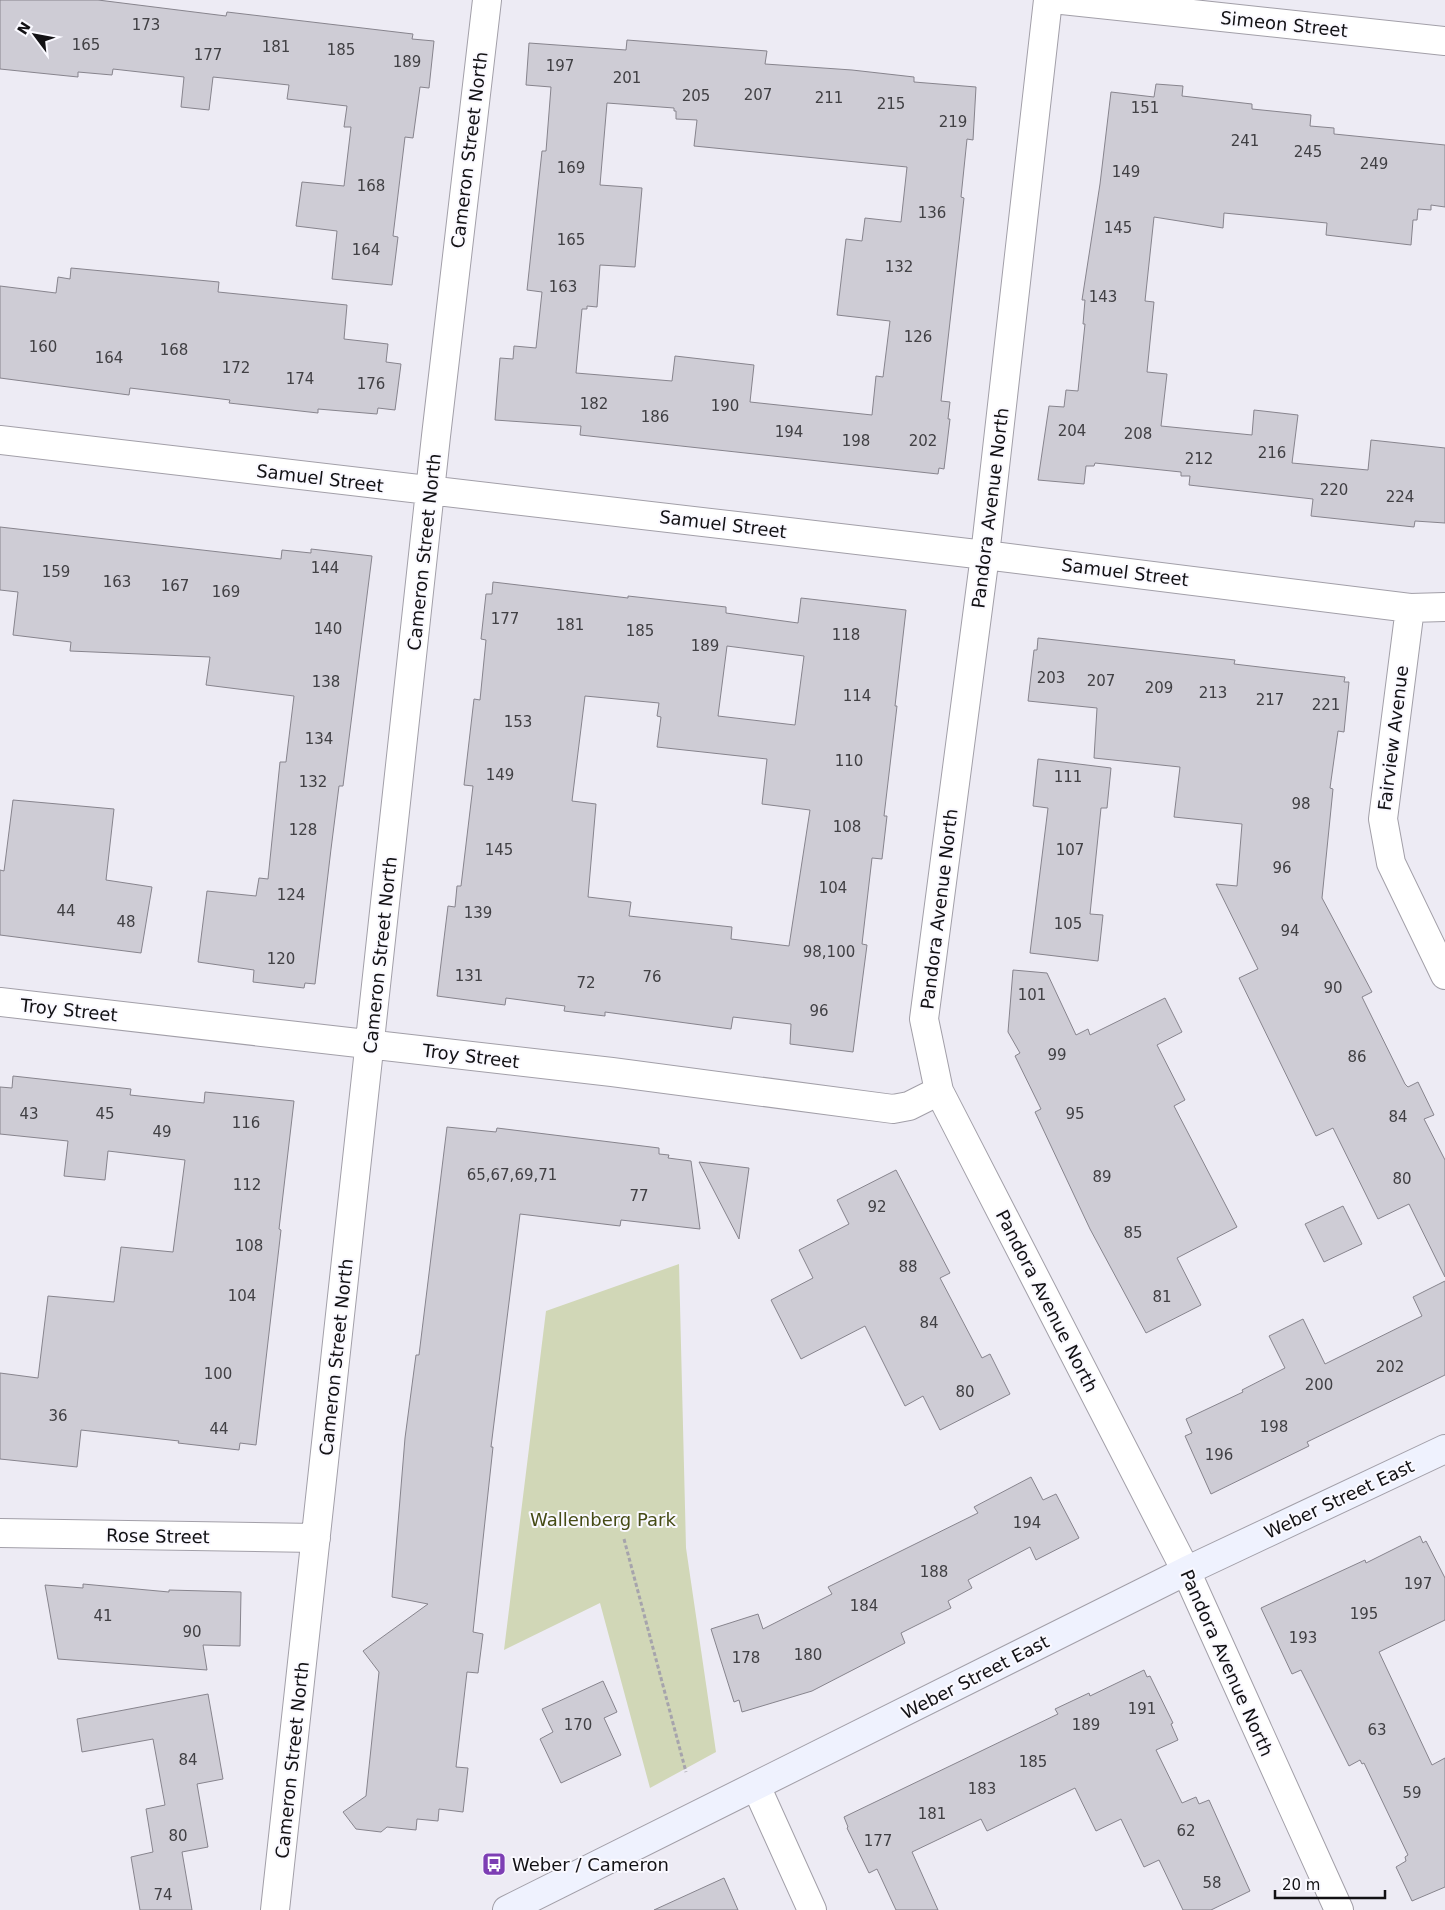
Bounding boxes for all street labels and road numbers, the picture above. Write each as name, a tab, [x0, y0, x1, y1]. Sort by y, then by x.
street label: Simeon Street	[1219, 7, 1349, 41]
street label: Cameron Street North	[447, 50, 491, 250]
street label: Pandora Avenue North	[967, 406, 1013, 610]
street label: Cameron Street North	[403, 452, 445, 652]
street label: Samuel Street	[255, 460, 385, 496]
street label: Samuel Street	[658, 506, 788, 542]
street label: Samuel Street	[1060, 554, 1190, 590]
street label: Fairview Avenue	[1374, 664, 1412, 812]
street label: Pandora Avenue North	[916, 807, 962, 1011]
street label: Cameron Street North	[359, 855, 401, 1055]
street label: Troy Street	[18, 994, 119, 1026]
street label: Troy Street	[420, 1040, 521, 1072]
street label: Pandora Avenue North	[992, 1206, 1102, 1396]
street label: Cameron Street North	[315, 1257, 357, 1457]
street label: Weber Street East	[1261, 1455, 1417, 1543]
street label: Rose Street	[106, 1525, 210, 1547]
street label: Pandora Avenue North	[1176, 1566, 1278, 1760]
street label: Weber Street East	[898, 1631, 1052, 1723]
street label: Cameron Street North	[271, 1660, 313, 1860]

